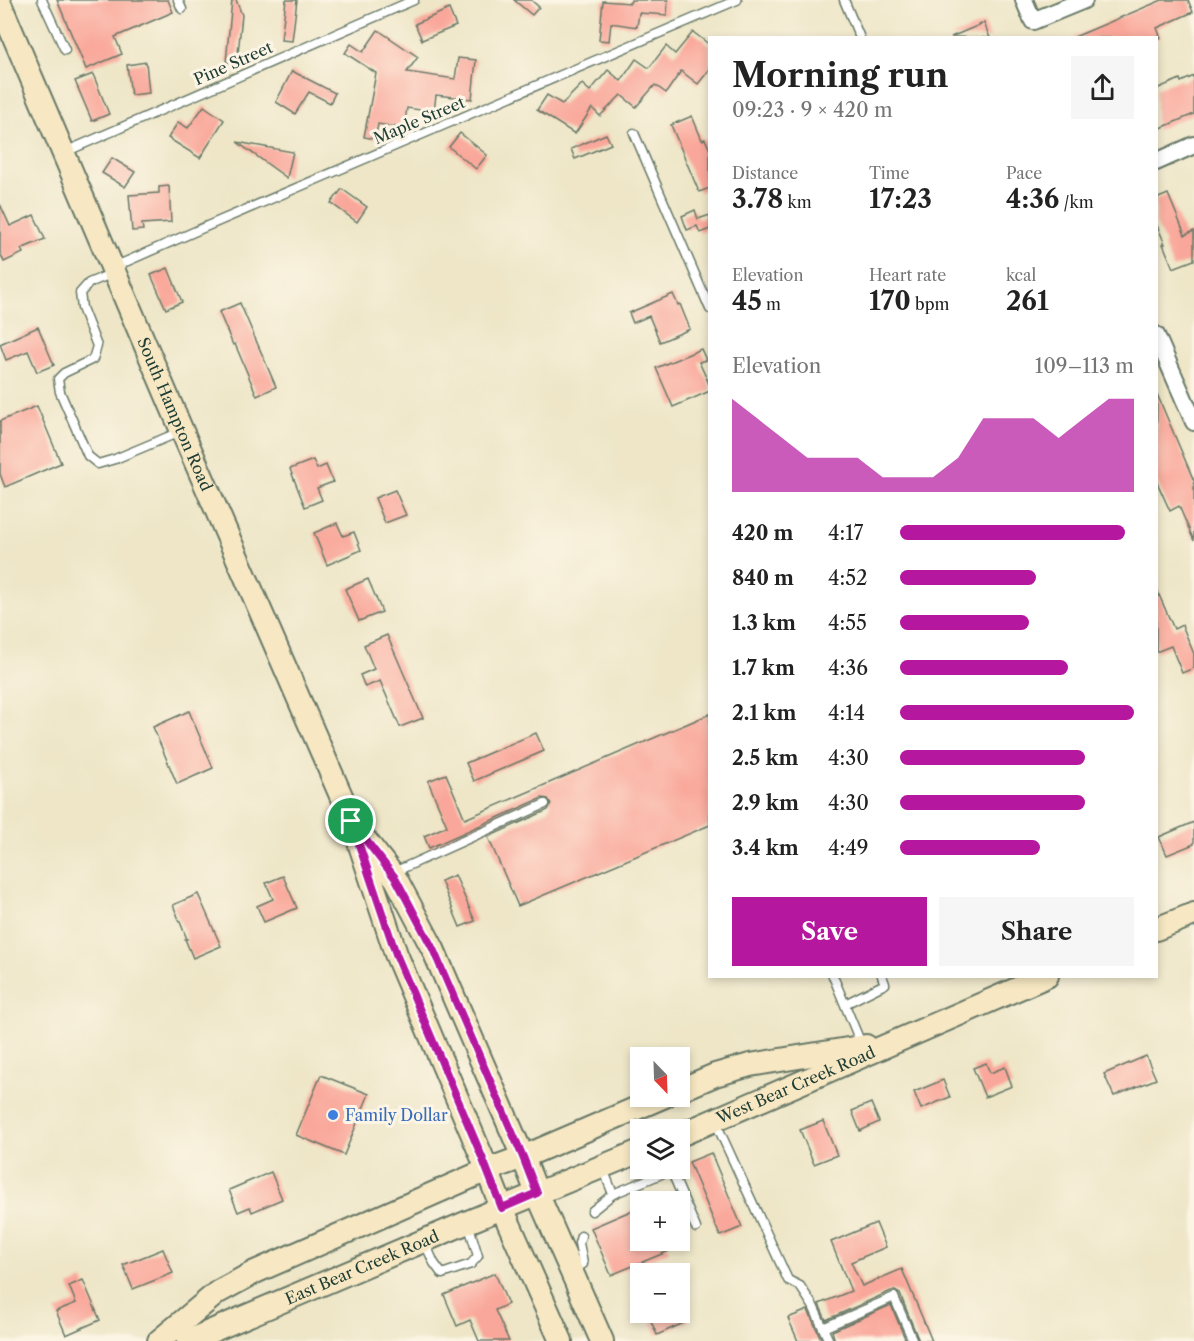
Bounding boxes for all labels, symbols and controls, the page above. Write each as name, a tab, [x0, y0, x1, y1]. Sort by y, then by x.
street label: Pine Street	[191, 37, 276, 89]
text: Morning run	[732, 55, 948, 96]
button: share	[1071, 56, 1134, 119]
street label: Maple Street	[370, 92, 468, 148]
text: 09:23 · 9 × 420 m	[732, 98, 893, 122]
text: Distance	[732, 163, 798, 183]
text: Time	[869, 163, 909, 183]
text: Pace	[1006, 163, 1042, 183]
text: 3.78	[732, 183, 783, 215]
text: 17:23	[869, 183, 932, 215]
text: 4:36	[1006, 183, 1059, 215]
text: km	[783, 192, 812, 212]
text: /km	[1059, 192, 1094, 212]
text: Elevation	[732, 265, 803, 285]
text: Heart rate	[869, 265, 946, 285]
text: kcal	[1006, 265, 1036, 285]
text: 45	[732, 285, 762, 317]
text: 170	[869, 285, 911, 317]
text: 261	[1006, 285, 1049, 317]
text: m	[762, 294, 781, 314]
text: bpm	[911, 294, 950, 314]
street label: South Hampton Road	[133, 334, 217, 494]
text: Elevation	[732, 354, 821, 378]
text: 109–113 m	[1035, 354, 1134, 378]
text: 420 m	[732, 521, 793, 545]
text: 4:17	[828, 521, 863, 545]
text: 840 m	[732, 566, 794, 590]
text: 4:52	[828, 566, 868, 590]
text: 1.3 km	[732, 611, 796, 635]
text: 4:55	[828, 611, 867, 635]
text: 1.7 km	[732, 656, 795, 680]
text: 4:36	[828, 656, 868, 680]
text: 2.1 km	[732, 701, 796, 725]
text: 4:14	[828, 701, 865, 725]
text: 2.5 km	[732, 746, 799, 770]
text: 4:30	[828, 746, 869, 770]
text: 2.9 km	[732, 791, 799, 815]
text: 4:30	[828, 791, 869, 815]
pin	[325, 795, 376, 846]
icon: arrive	[334, 804, 367, 837]
text: 3.4 km	[732, 836, 799, 860]
text: 4:49	[828, 836, 868, 860]
button: Save	[732, 897, 927, 966]
button: Share	[939, 897, 1134, 966]
street label: West Bear Creek Road	[712, 1042, 878, 1128]
north arrow	[630, 1047, 690, 1107]
map controls	[630, 1047, 690, 1323]
place label: Family Dollar	[345, 1105, 448, 1125]
marker: Family Dollar	[326, 1108, 340, 1122]
button: layers	[630, 1119, 690, 1179]
button: +	[630, 1191, 690, 1251]
street label: East Bear Creek Road	[282, 1225, 442, 1309]
button: −	[630, 1263, 690, 1323]

